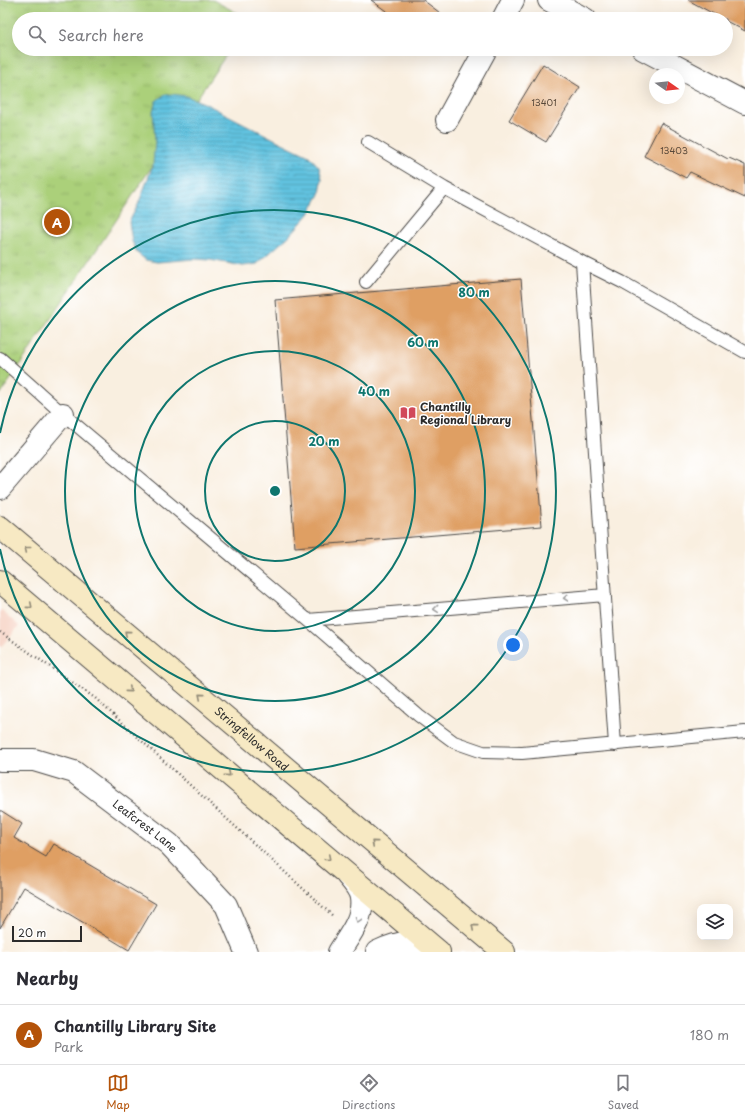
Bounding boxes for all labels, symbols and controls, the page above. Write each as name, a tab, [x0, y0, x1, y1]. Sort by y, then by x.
search box	[12, 12, 733, 56]
icon: search	[26, 23, 48, 45]
text: Search here	[58, 23, 144, 46]
north arrow	[649, 68, 685, 104]
house number: 13401	[531, 95, 557, 109]
house number: 13403	[660, 143, 688, 157]
pin: A	[44, 207, 70, 237]
text: 80 m	[458, 283, 490, 301]
text: 60 m	[407, 333, 439, 351]
text: 40 m	[358, 382, 390, 400]
place label: Chantilly Regional Library	[420, 398, 511, 428]
library icon: Chantilly Regional Library	[399, 404, 417, 422]
text: 20 m	[308, 432, 340, 450]
centre of rings	[268, 484, 282, 498]
one-way arrow	[25, 547, 32, 554]
one-way arrow	[563, 593, 569, 602]
one-way arrow	[25, 602, 33, 609]
one-way arrow	[433, 604, 439, 613]
one-way arrow	[124, 630, 131, 637]
your location	[503, 635, 523, 655]
one-way arrow	[125, 685, 132, 692]
one-way arrow	[198, 693, 205, 700]
street label: Stringfellow Road	[211, 702, 293, 775]
one-way arrow	[224, 770, 231, 777]
street label: Leafcrest Lane	[109, 795, 182, 856]
one-way arrow	[372, 841, 379, 848]
one-way arrow	[323, 854, 330, 861]
map controls	[697, 904, 733, 940]
button: layers	[697, 904, 733, 940]
one-way arrow	[354, 916, 362, 923]
scale bar	[12, 924, 82, 943]
text: 20 m	[18, 924, 46, 941]
one-way arrow	[471, 924, 478, 931]
text: Nearby	[16, 965, 78, 991]
text: Chantilly Library Site	[54, 1014, 216, 1037]
text: A	[24, 1025, 34, 1044]
text: 180 m	[690, 1025, 729, 1044]
text: Park	[54, 1037, 83, 1056]
tab: Map	[106, 1072, 130, 1113]
tab: Directions	[342, 1072, 395, 1113]
tab: Saved	[608, 1072, 639, 1113]

